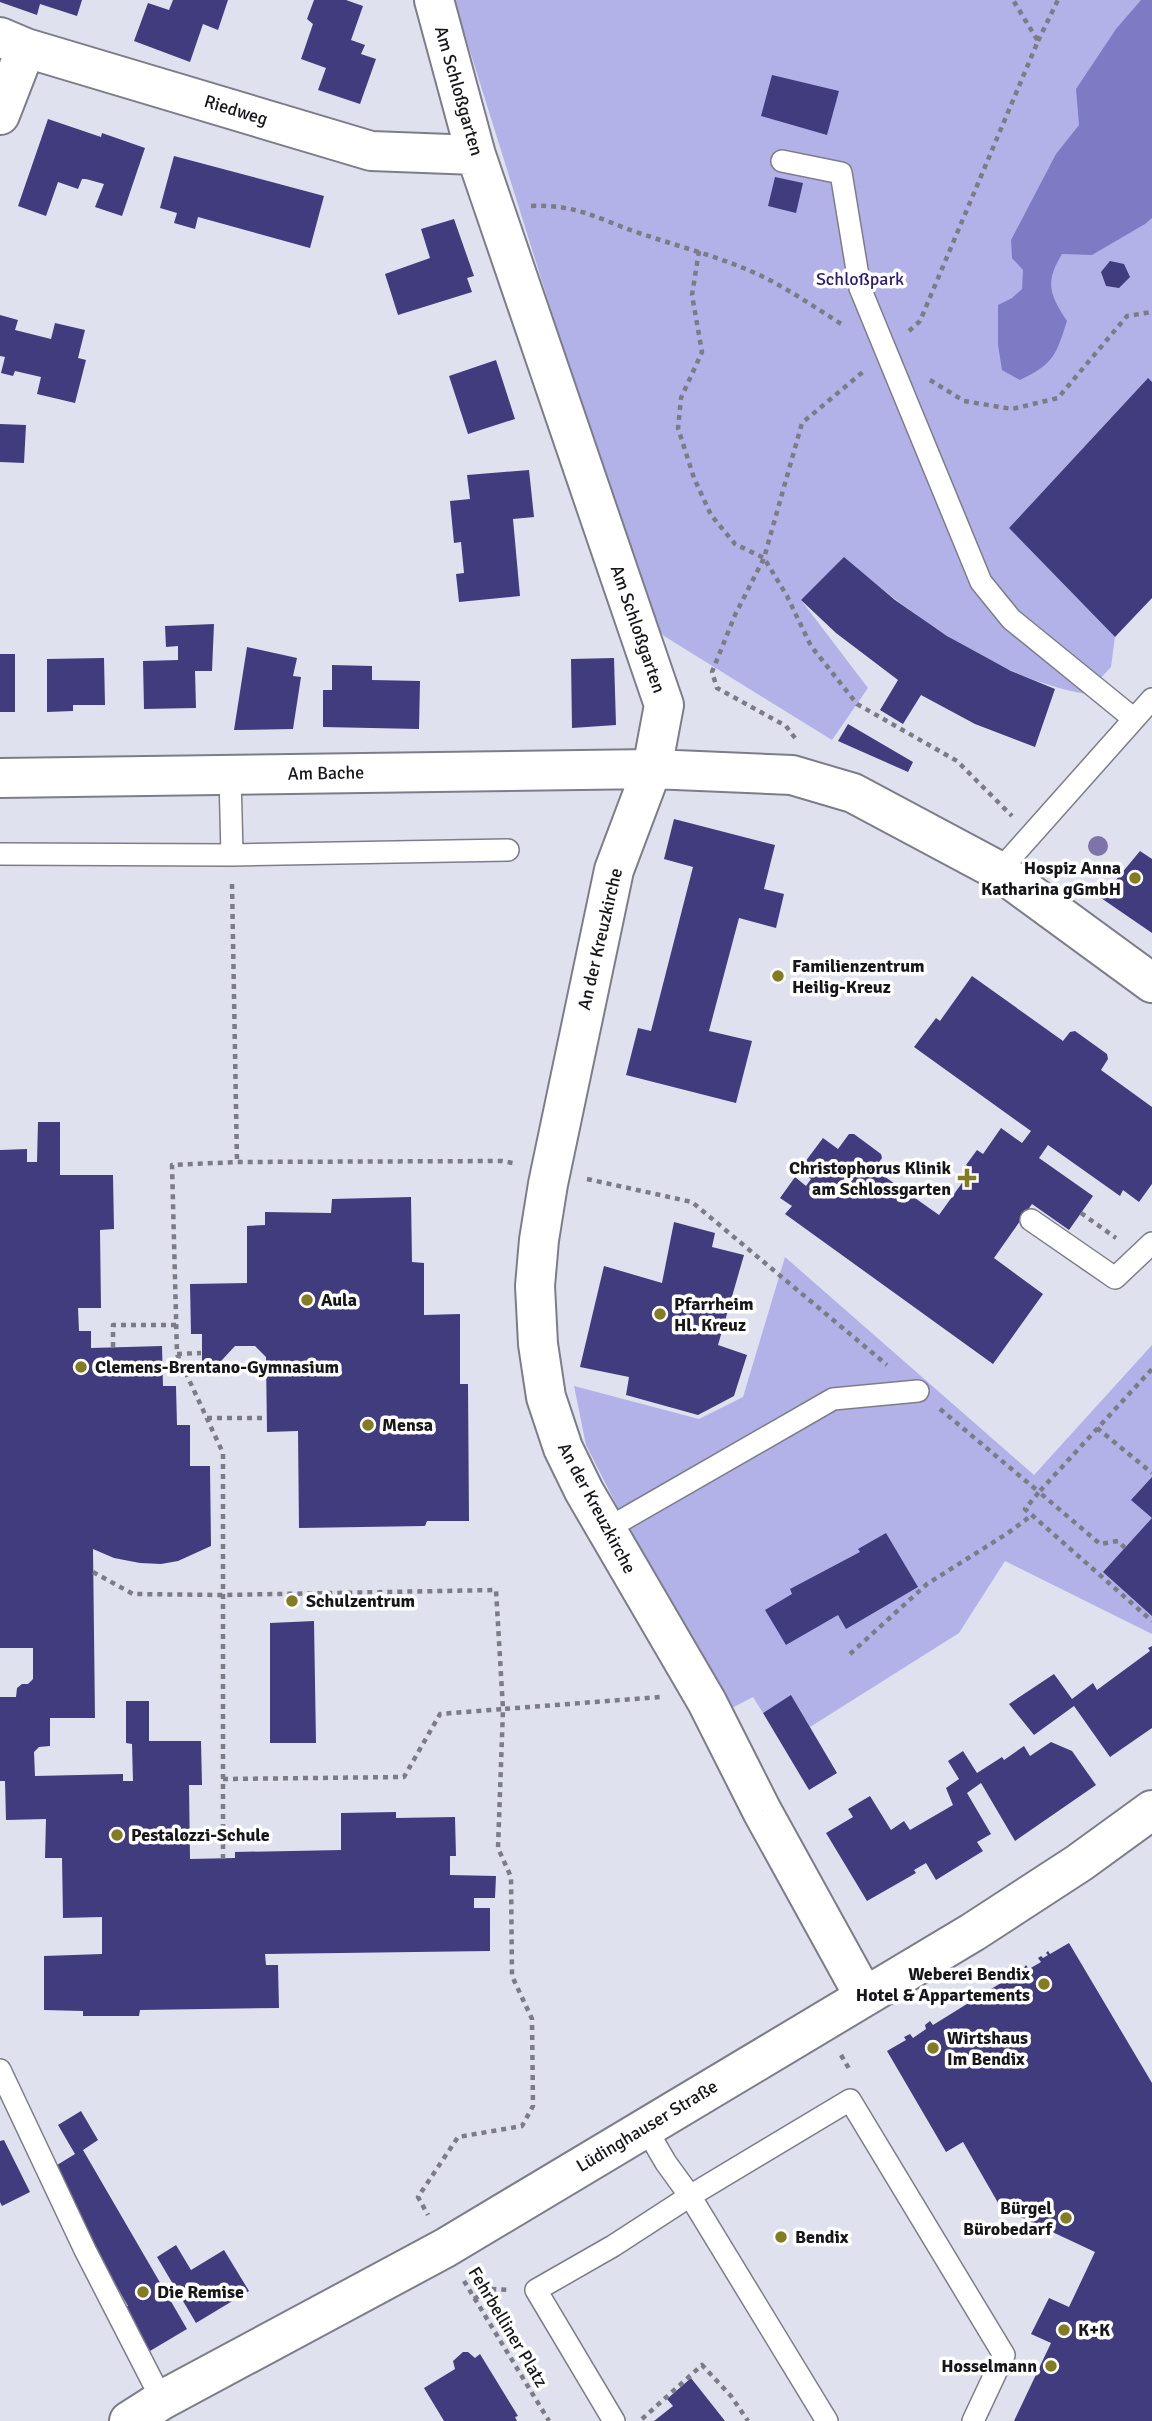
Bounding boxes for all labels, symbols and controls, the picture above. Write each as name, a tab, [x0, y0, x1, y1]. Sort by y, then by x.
street label: Am Schloßgarten	[430, 24, 488, 158]
street label: Riedweg	[201, 90, 271, 130]
park label: Schloßpark	[816, 268, 904, 290]
street label: Am Schloßgarten	[606, 562, 670, 696]
street label: Am Bache	[288, 761, 364, 785]
place label: Hospiz Anna Katharina gGmbH	[981, 857, 1121, 900]
street label: An der Kreuzkirche	[573, 866, 627, 1012]
marker: Hospiz Anna Katharina gGmbH	[1127, 870, 1143, 886]
place label: Familienzentrum Heilig-Kreuz	[792, 955, 925, 998]
marker: Familienzentrum Heilig-Kreuz	[770, 968, 786, 984]
place label: Christophorus Klinik am Schlossgarten	[789, 1157, 952, 1200]
marker: Christophorus Klinik am Schlossgarten	[957, 1168, 977, 1188]
place label: Aula	[321, 1289, 357, 1311]
marker: Aula	[299, 1292, 315, 1308]
place label: Pfarrheim Hl. Kreuz	[674, 1293, 754, 1336]
marker: Pfarrheim Hl. Kreuz	[652, 1306, 668, 1322]
place label: Clemens-Brentano-Gymnasium	[95, 1356, 339, 1378]
marker: Clemens-Brentano-Gymnasium	[73, 1359, 89, 1375]
place label: Mensa	[382, 1414, 433, 1436]
marker: Mensa	[360, 1417, 376, 1433]
street label: An der Kreuzkirche	[553, 1439, 641, 1577]
place label: Schulzentrum	[306, 1590, 415, 1612]
marker: Schulzentrum	[284, 1593, 300, 1609]
place label: Pestalozzi-Schule	[131, 1824, 270, 1846]
marker: Pestalozzi-Schule	[109, 1827, 125, 1843]
place label: Weberei Bendix Hotel & Appartements	[856, 1963, 1030, 2006]
marker: Weberei Bendix Hotel & Appartements	[1036, 1976, 1052, 1992]
place label: Wirtshaus Im Bendix	[947, 2027, 1028, 2070]
marker: Wirtshaus Im Bendix	[925, 2040, 941, 2056]
street label: Lüdinghauser Straße	[572, 2075, 722, 2177]
place label: Bürgel Bürobedarf	[963, 2197, 1053, 2240]
marker: Bürgel Bürobedarf	[1058, 2210, 1074, 2226]
place label: Bendix	[795, 2226, 849, 2248]
marker: Bendix	[773, 2229, 789, 2245]
street label: Fehrbelliner Platz	[463, 2263, 553, 2391]
place label: Die Remise	[157, 2281, 244, 2303]
marker: Die Remise	[135, 2284, 151, 2300]
place label: K+K	[1078, 2319, 1111, 2341]
marker: K+K	[1056, 2322, 1072, 2338]
place label: Hosselmann	[941, 2355, 1037, 2377]
marker: Hosselmann	[1043, 2358, 1059, 2374]

